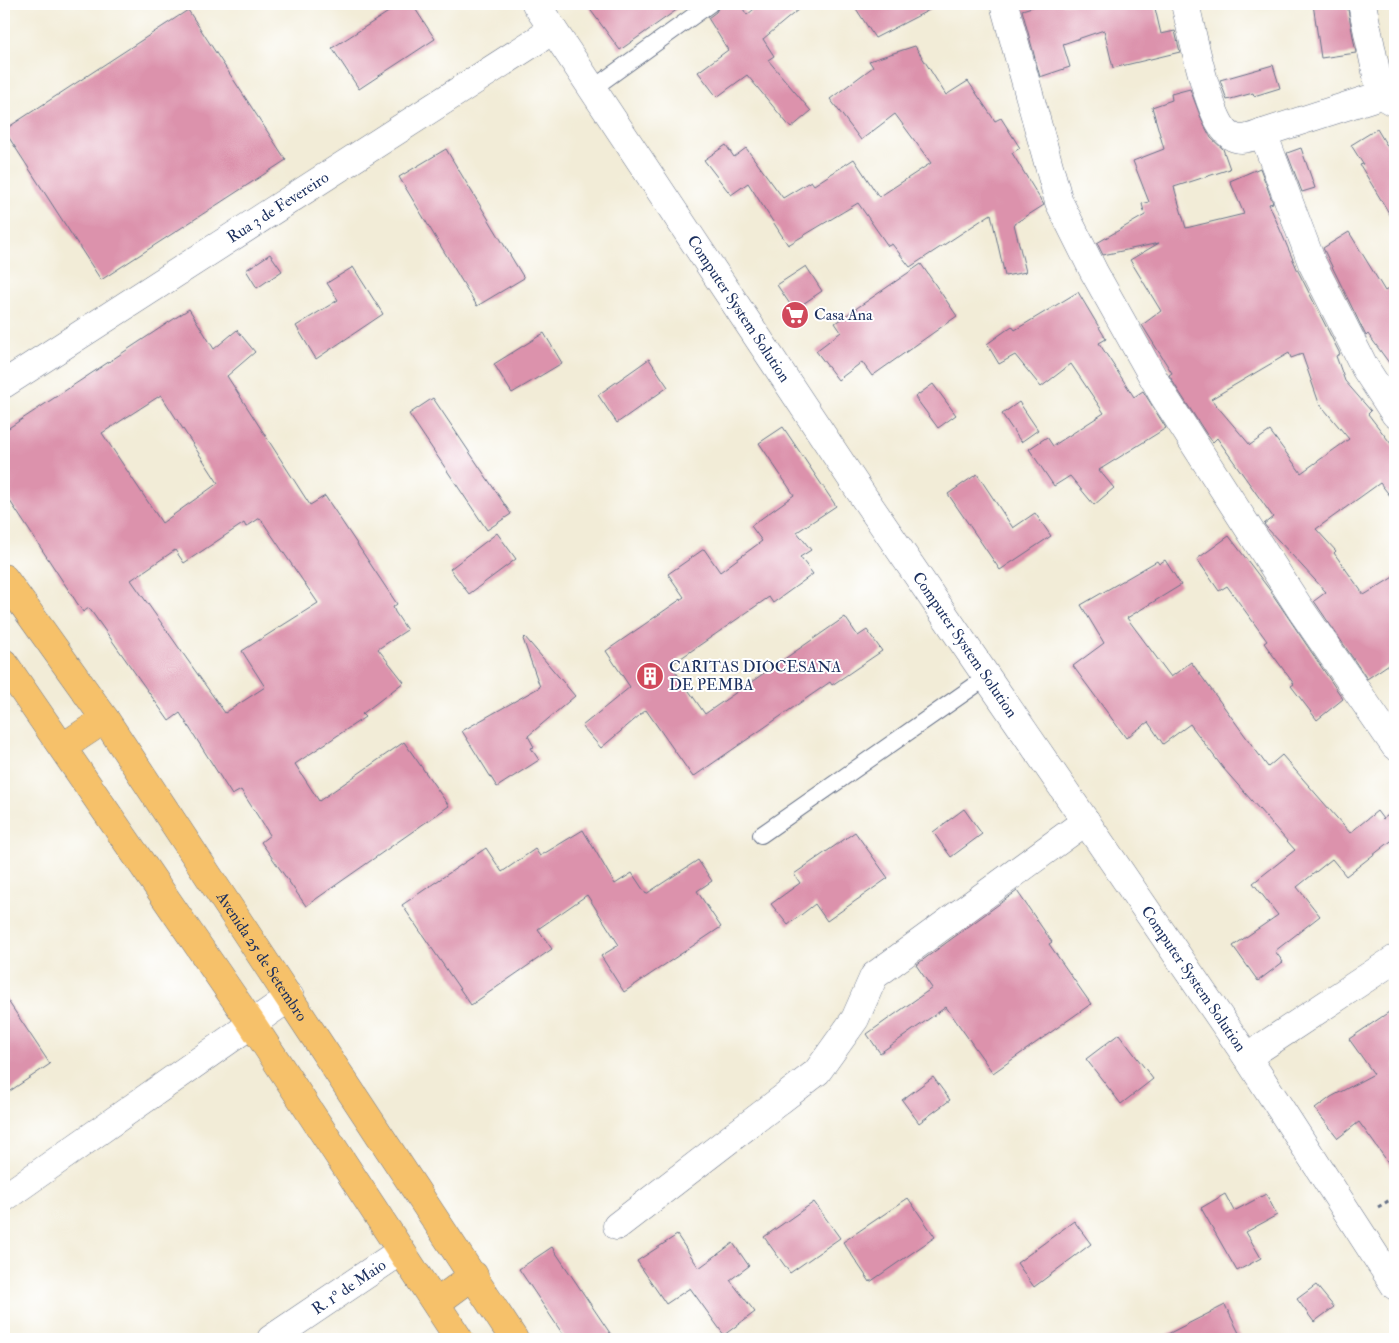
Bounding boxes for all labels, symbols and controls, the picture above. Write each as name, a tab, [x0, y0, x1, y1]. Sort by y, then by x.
street label: Rua 3 de Fevereiro	[223, 167, 333, 248]
street label: Computer System Solution	[683, 231, 795, 386]
supermarket icon: Casa Ana	[780, 300, 810, 330]
place label: Casa Ana	[814, 305, 873, 325]
street label: Computer System Solution	[908, 568, 1022, 722]
place label: CARITAS DIOCESANA DE PEMBA	[669, 657, 841, 695]
building icon: CARITAS DIOCESANA DE PEMBA	[635, 661, 665, 691]
street label: Avenida 25 de Setembro	[211, 887, 312, 1025]
street label: Computer System Solution	[1137, 902, 1251, 1056]
street label: R. 1º de Maio	[308, 1255, 390, 1319]

